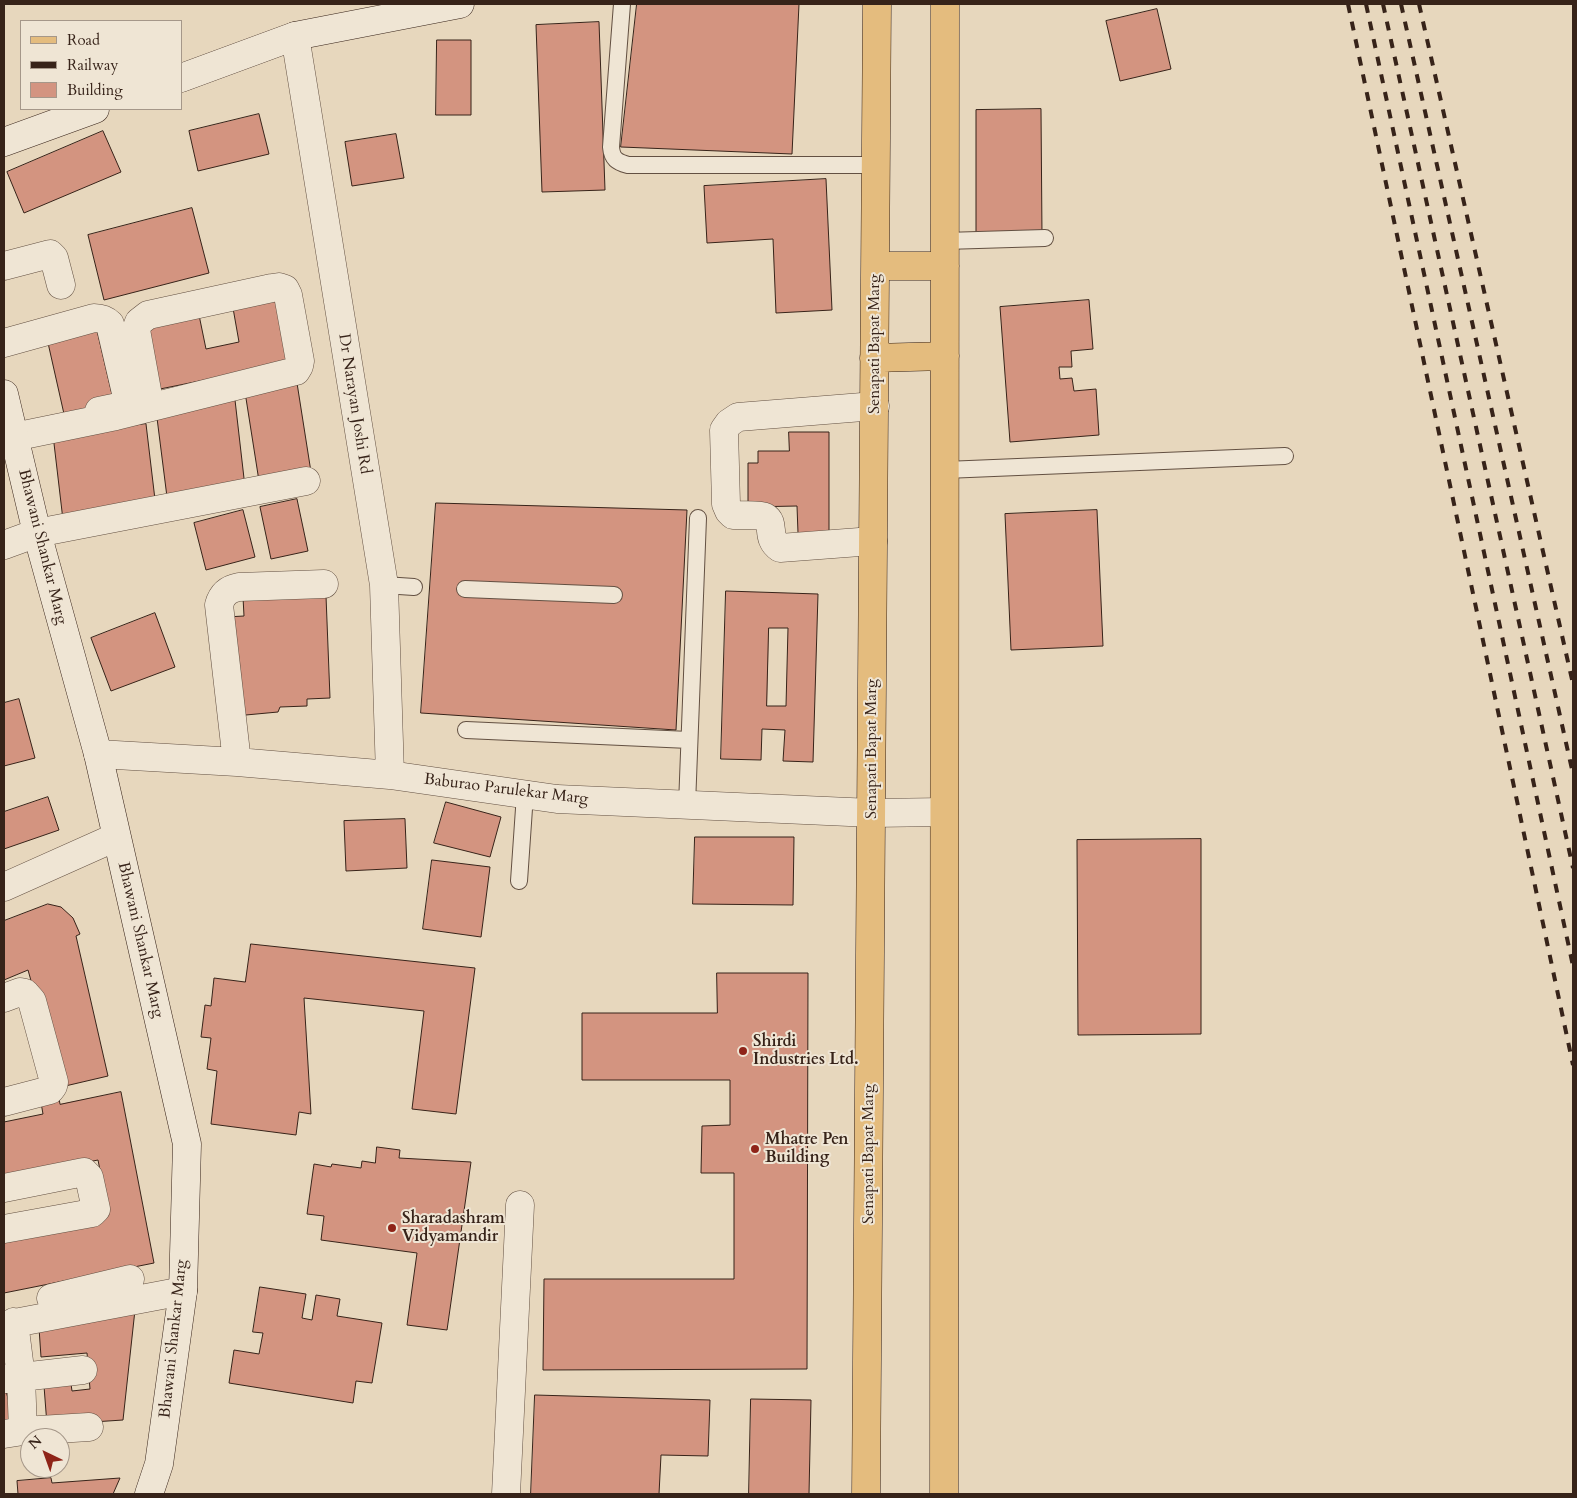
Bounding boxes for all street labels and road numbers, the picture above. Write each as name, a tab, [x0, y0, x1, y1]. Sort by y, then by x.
street label: Senapati Bapat Marg	[865, 274, 885, 414]
street label: Dr Narayan Joshi Rd	[333, 332, 375, 476]
street label: Bhawani Shankar Marg	[13, 467, 71, 627]
street label: Senapati Bapat Marg	[862, 679, 882, 819]
street label: Baburao Parulekar Marg	[423, 770, 589, 810]
street label: Bhawani Shankar Marg	[113, 860, 167, 1020]
street label: Senapati Bapat Marg	[859, 1084, 879, 1224]
street label: Bhawani Shankar Marg	[156, 1259, 192, 1419]

